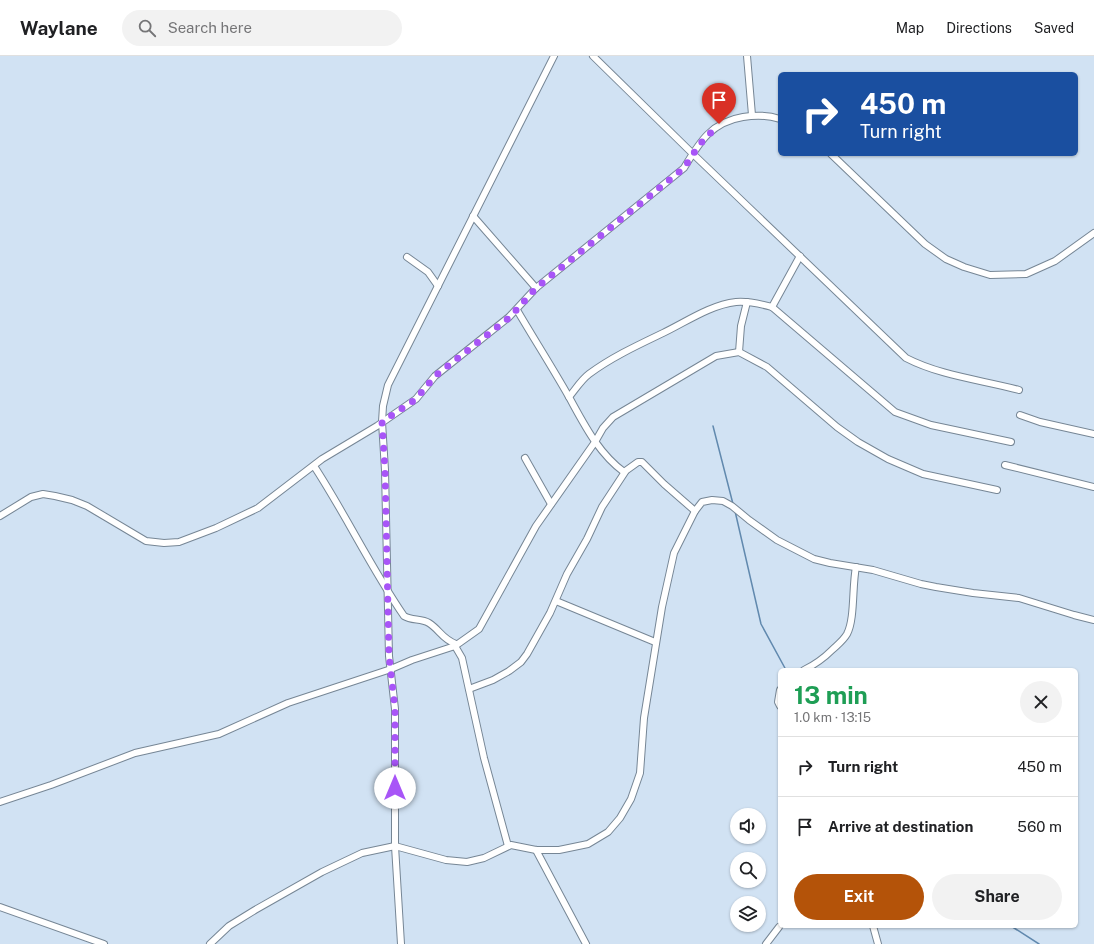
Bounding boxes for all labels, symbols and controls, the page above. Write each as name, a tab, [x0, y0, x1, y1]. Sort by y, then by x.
search box	[122, 10, 402, 46]
text: Waylane	[20, 17, 98, 39]
icon: search	[136, 17, 158, 39]
text: Search here	[168, 19, 252, 36]
text: Map	[896, 20, 924, 36]
text: Directions	[946, 20, 1012, 36]
text: Saved	[1034, 20, 1074, 36]
pin	[702, 83, 736, 124]
text: 450 m	[860, 87, 946, 120]
icon: right	[794, 88, 846, 140]
icon: arrive	[708, 89, 730, 111]
text: Turn right	[860, 121, 942, 142]
text: 13 min	[794, 681, 868, 709]
button: close	[1020, 681, 1062, 723]
text: 1.0 km · 13:15	[794, 710, 871, 725]
icon: right	[794, 756, 816, 778]
text: Turn right	[828, 758, 898, 775]
text: 450 m	[1017, 758, 1062, 775]
position arrow	[374, 767, 416, 809]
map controls	[730, 808, 766, 932]
button: sound	[730, 808, 766, 844]
icon: arrive	[794, 816, 816, 838]
text: Arrive at destination	[828, 818, 973, 835]
text: 560 m	[1017, 818, 1062, 835]
button: search	[730, 852, 766, 888]
button: Exit	[794, 874, 924, 920]
button: Share	[932, 874, 1062, 920]
button: layers	[730, 896, 766, 932]

